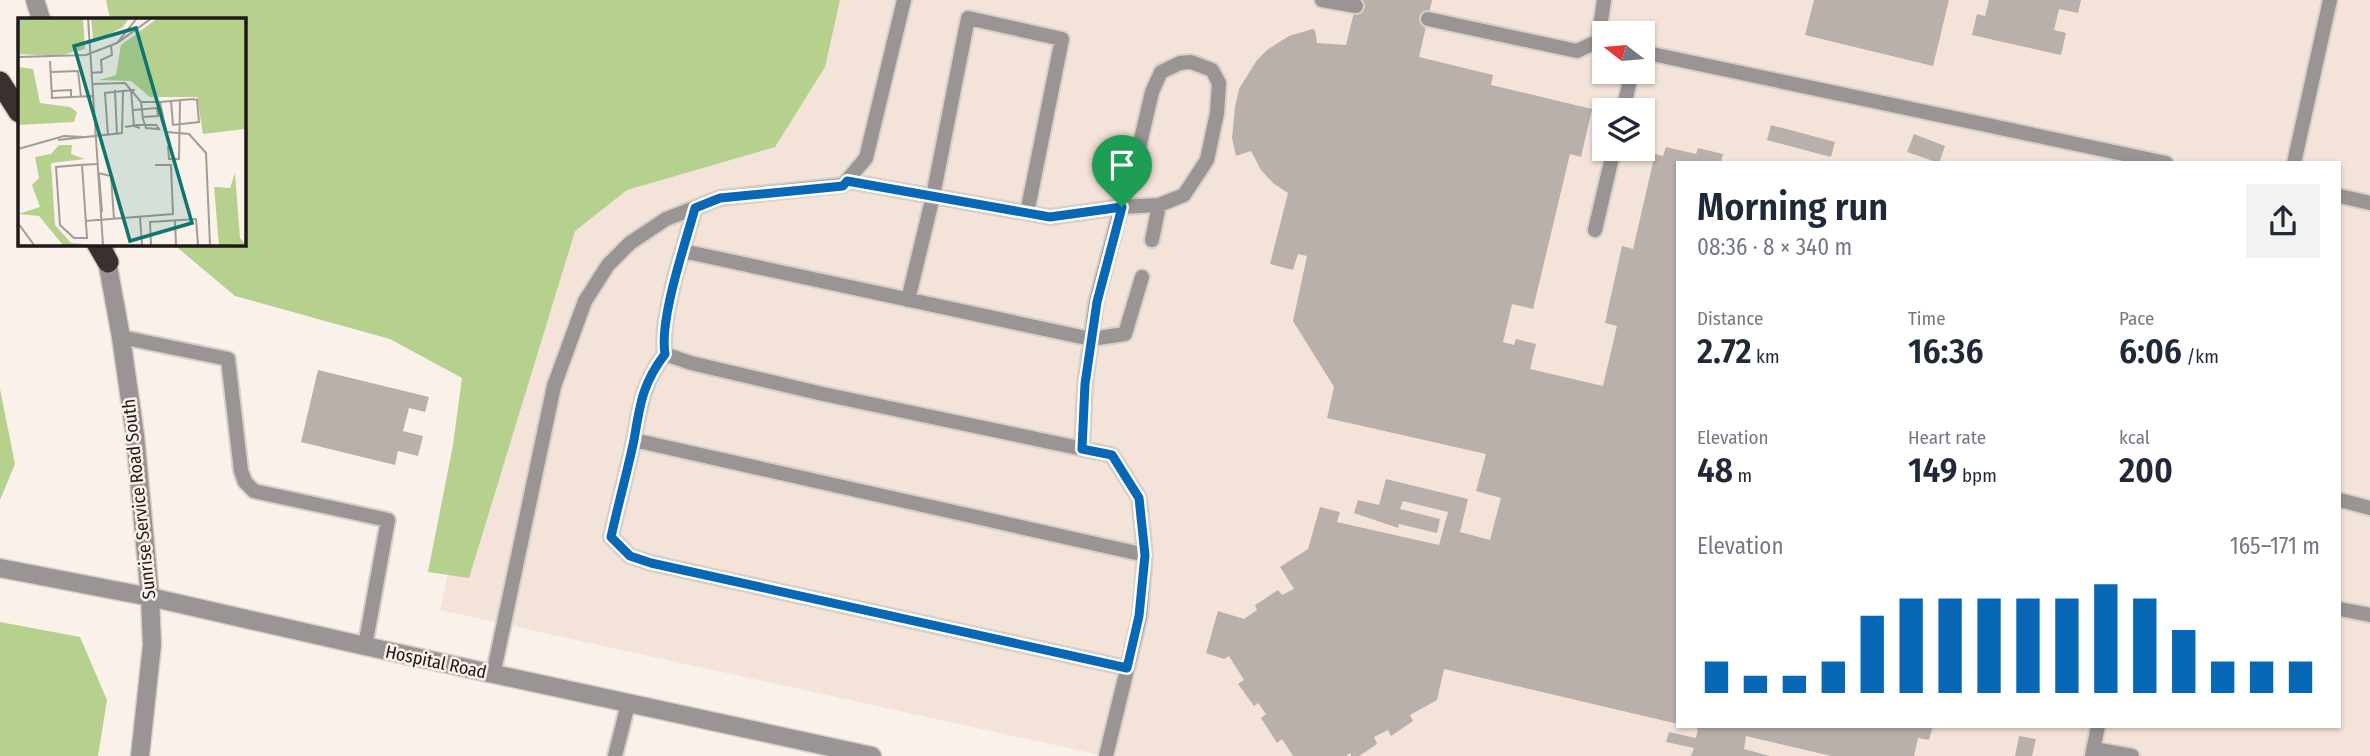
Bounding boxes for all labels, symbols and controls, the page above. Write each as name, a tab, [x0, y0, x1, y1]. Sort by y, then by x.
inset map	[18, 18, 245, 245]
north arrow	[1592, 21, 1656, 84]
map controls	[1592, 21, 1655, 161]
button: layers	[1592, 98, 1655, 161]
pin	[1092, 135, 1152, 207]
icon: arrive	[1103, 146, 1141, 184]
text: Morning run	[1697, 184, 1888, 230]
button: share	[2246, 184, 2320, 258]
text: 08:36 · 8 × 340 m	[1697, 233, 1852, 261]
text: Distance	[1697, 307, 1764, 330]
text: Time	[1908, 307, 1946, 330]
text: Pace	[2119, 307, 2154, 330]
text: 2.72	[1697, 330, 1752, 372]
text: 16:36	[1908, 330, 1984, 372]
text: 6:06	[2119, 330, 2182, 372]
text: km	[1752, 345, 1780, 368]
text: /km	[2182, 345, 2219, 368]
street label: Sunrise Service Road South	[118, 398, 160, 600]
text: Elevation	[1697, 426, 1769, 449]
text: Heart rate	[1908, 426, 1986, 449]
text: kcal	[2119, 426, 2150, 449]
text: 48	[1697, 449, 1733, 491]
text: 149	[1908, 449, 1957, 491]
text: 200	[2119, 449, 2173, 491]
text: m	[1733, 464, 1752, 487]
text: bpm	[1957, 464, 1997, 487]
text: Elevation	[1697, 532, 1784, 560]
text: 165–171 m	[2230, 532, 2320, 560]
street label: Hospital Road	[383, 641, 489, 683]

